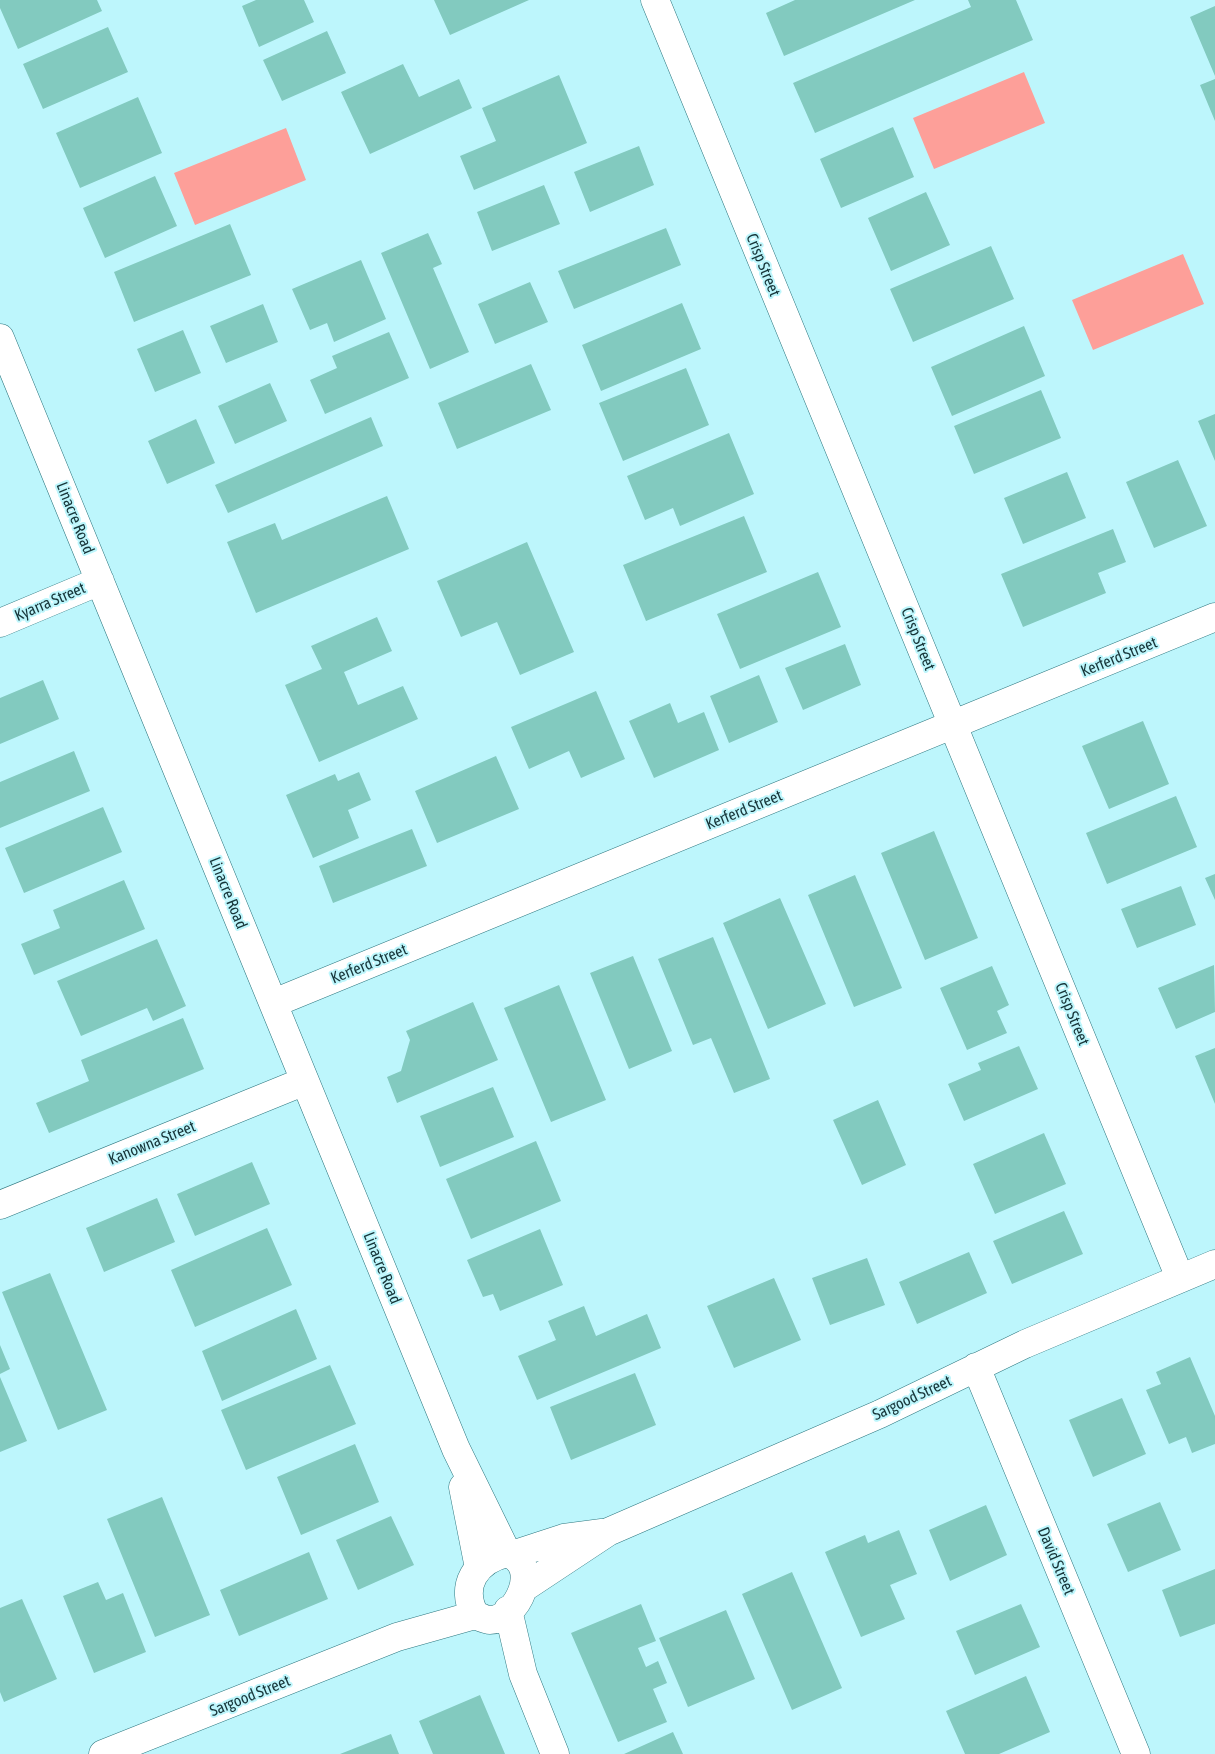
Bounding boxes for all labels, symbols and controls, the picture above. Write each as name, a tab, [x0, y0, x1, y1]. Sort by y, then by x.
street label: Crisp Street	[742, 231, 784, 299]
street label: Linacre Road	[52, 479, 98, 557]
street label: Kyarra Street	[12, 578, 88, 626]
street label: Crisp Street	[897, 605, 939, 673]
street label: Kerferd Street	[1078, 633, 1160, 681]
street label: Kerferd Street	[703, 786, 785, 834]
street label: Linacre Road	[205, 854, 251, 932]
street label: Kerferd Street	[328, 940, 410, 988]
street label: Crisp Street	[1051, 980, 1093, 1048]
street label: Kanowna Street	[106, 1117, 198, 1169]
street label: Linacre Road	[359, 1229, 405, 1307]
street label: Sargood Street	[869, 1371, 955, 1425]
street label: David Street	[1033, 1524, 1079, 1598]
street label: Sargood Street	[207, 1671, 293, 1721]

